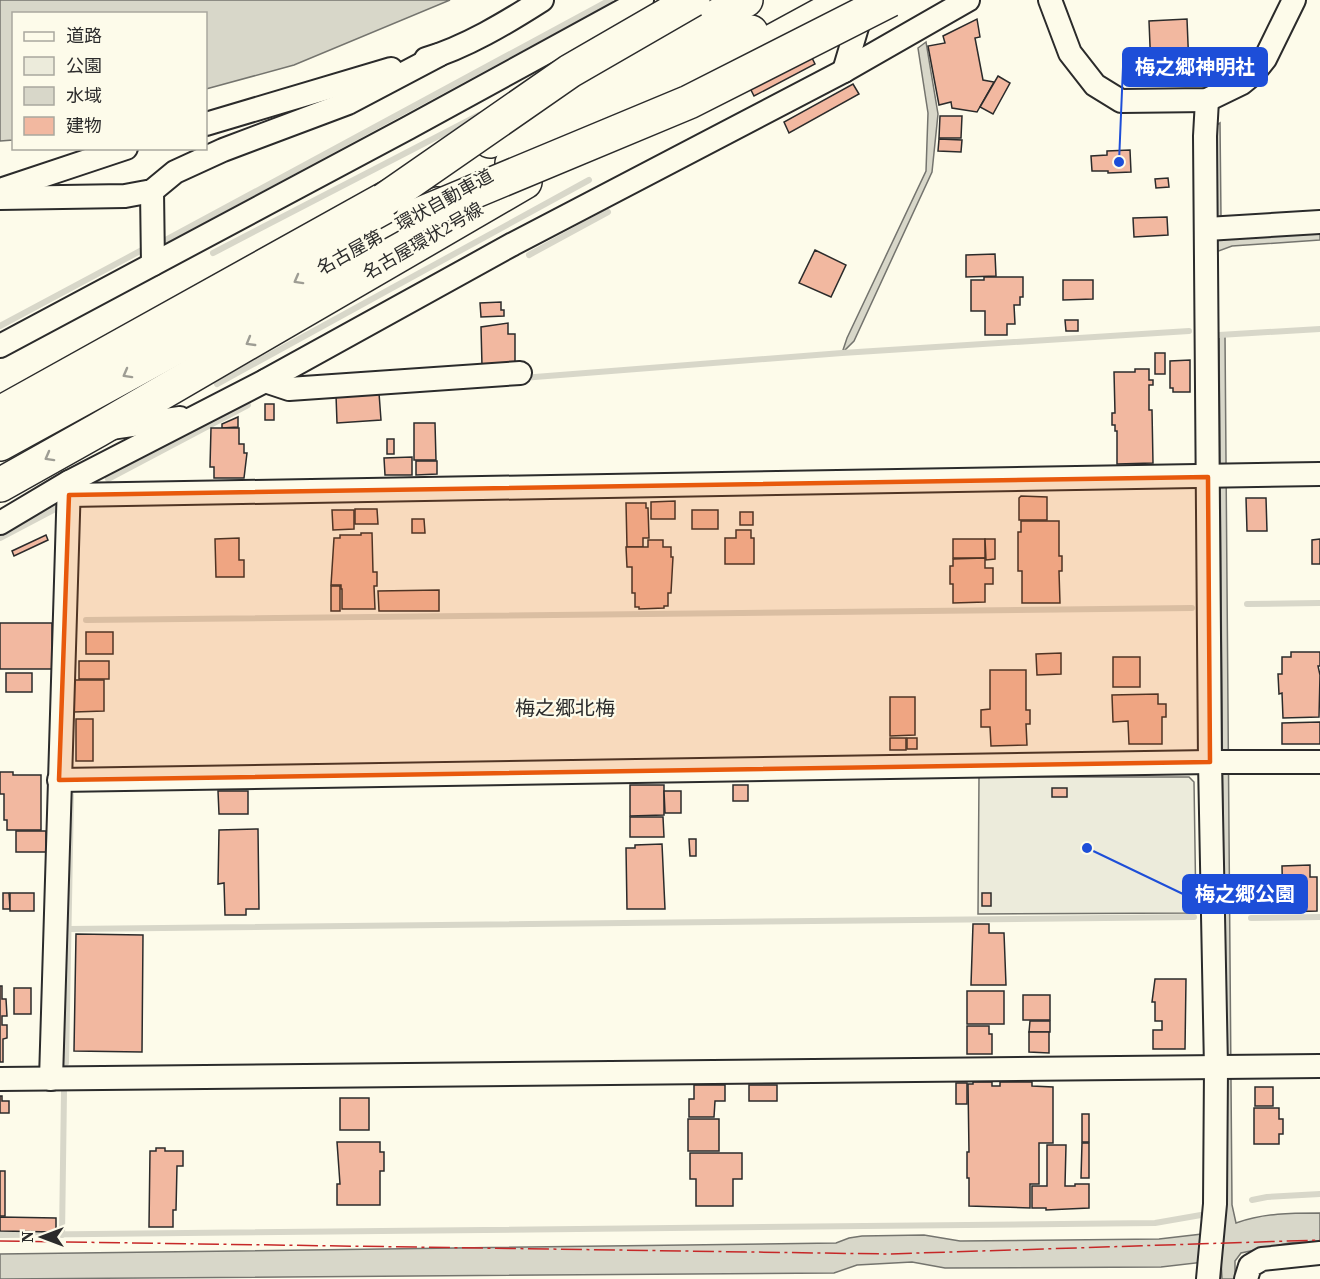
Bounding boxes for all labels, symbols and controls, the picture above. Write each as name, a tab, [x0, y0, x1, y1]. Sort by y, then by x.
legend	[12, 12, 207, 150]
text: 道路	[66, 23, 102, 48]
callout: 梅之郷神明社	[1123, 48, 1267, 86]
text: 公園	[66, 53, 102, 78]
text: 梅之郷神明社	[1135, 53, 1255, 81]
text: 水域	[66, 83, 102, 108]
text: 建物	[66, 113, 102, 138]
street label: 名古屋第二環状自動車道	[312, 163, 497, 280]
street label: 名古屋環状2号線	[358, 196, 487, 285]
one-way arrow	[294, 273, 305, 284]
one-way arrow	[246, 334, 256, 346]
one-way arrow	[123, 367, 134, 378]
one-way arrow	[45, 450, 55, 462]
district label: 梅之郷北梅	[515, 694, 615, 722]
callout: 梅之郷公園	[1183, 875, 1307, 913]
text: 梅之郷公園	[1195, 880, 1295, 908]
north arrow	[12, 1207, 72, 1267]
text: N	[16, 1231, 38, 1243]

